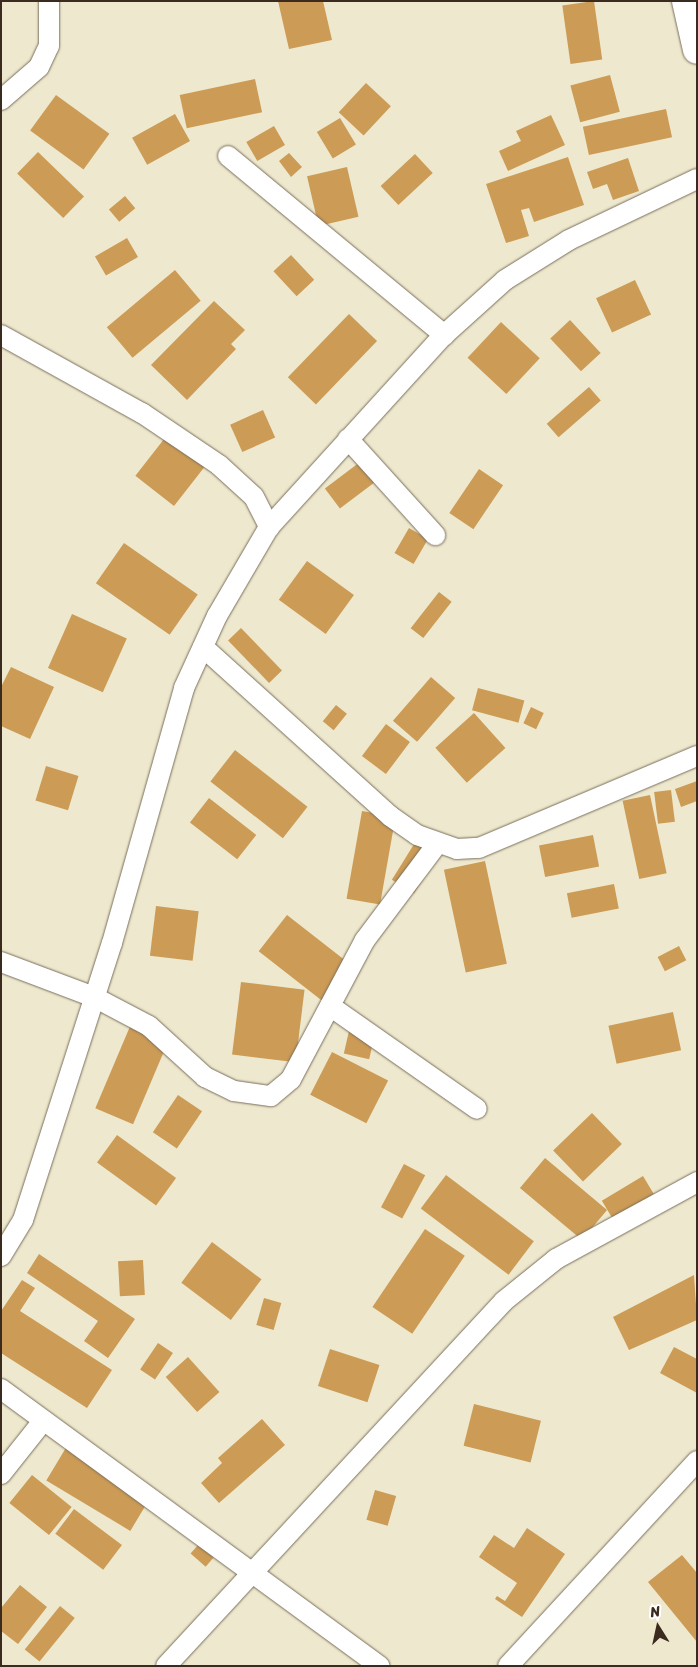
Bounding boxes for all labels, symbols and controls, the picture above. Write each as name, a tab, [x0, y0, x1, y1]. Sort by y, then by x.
text: N	[648, 1599, 662, 1625]
north arrow	[633, 1602, 683, 1652]

